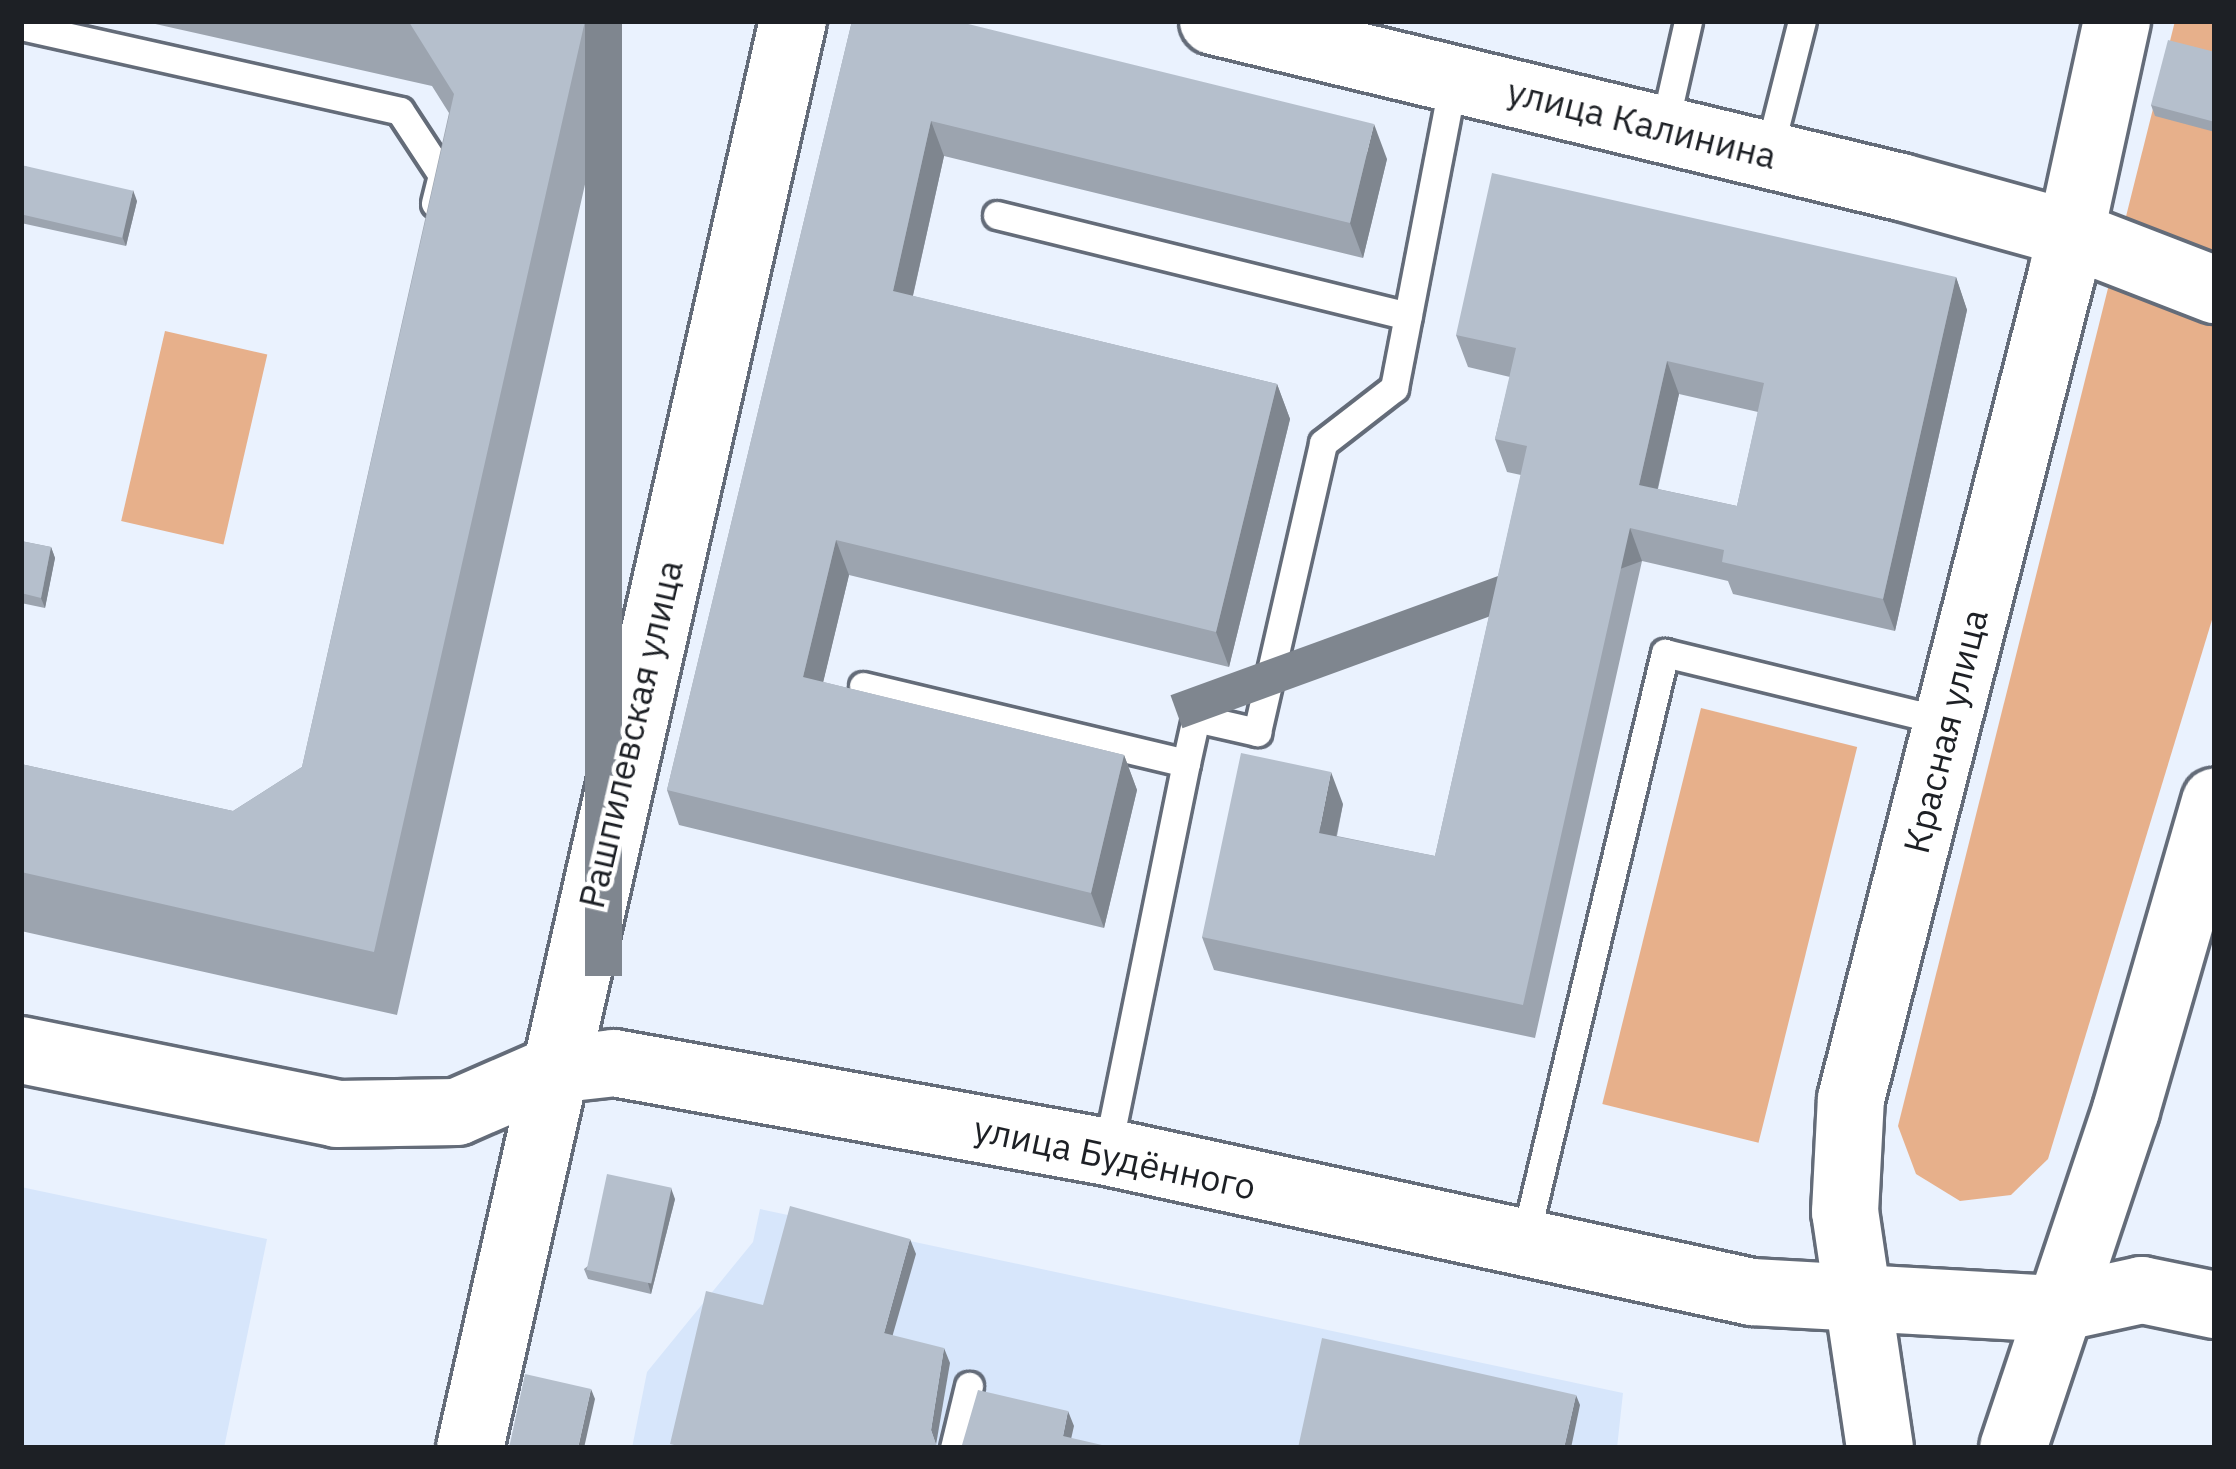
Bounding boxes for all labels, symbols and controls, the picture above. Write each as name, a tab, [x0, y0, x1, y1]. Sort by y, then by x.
street label: улица Калинина	[1503, 69, 1781, 177]
street label: Рашпилевская улица	[569, 556, 691, 912]
street label: Красная улица	[1894, 605, 1996, 857]
street label: улица Будённого	[970, 1106, 1260, 1208]

